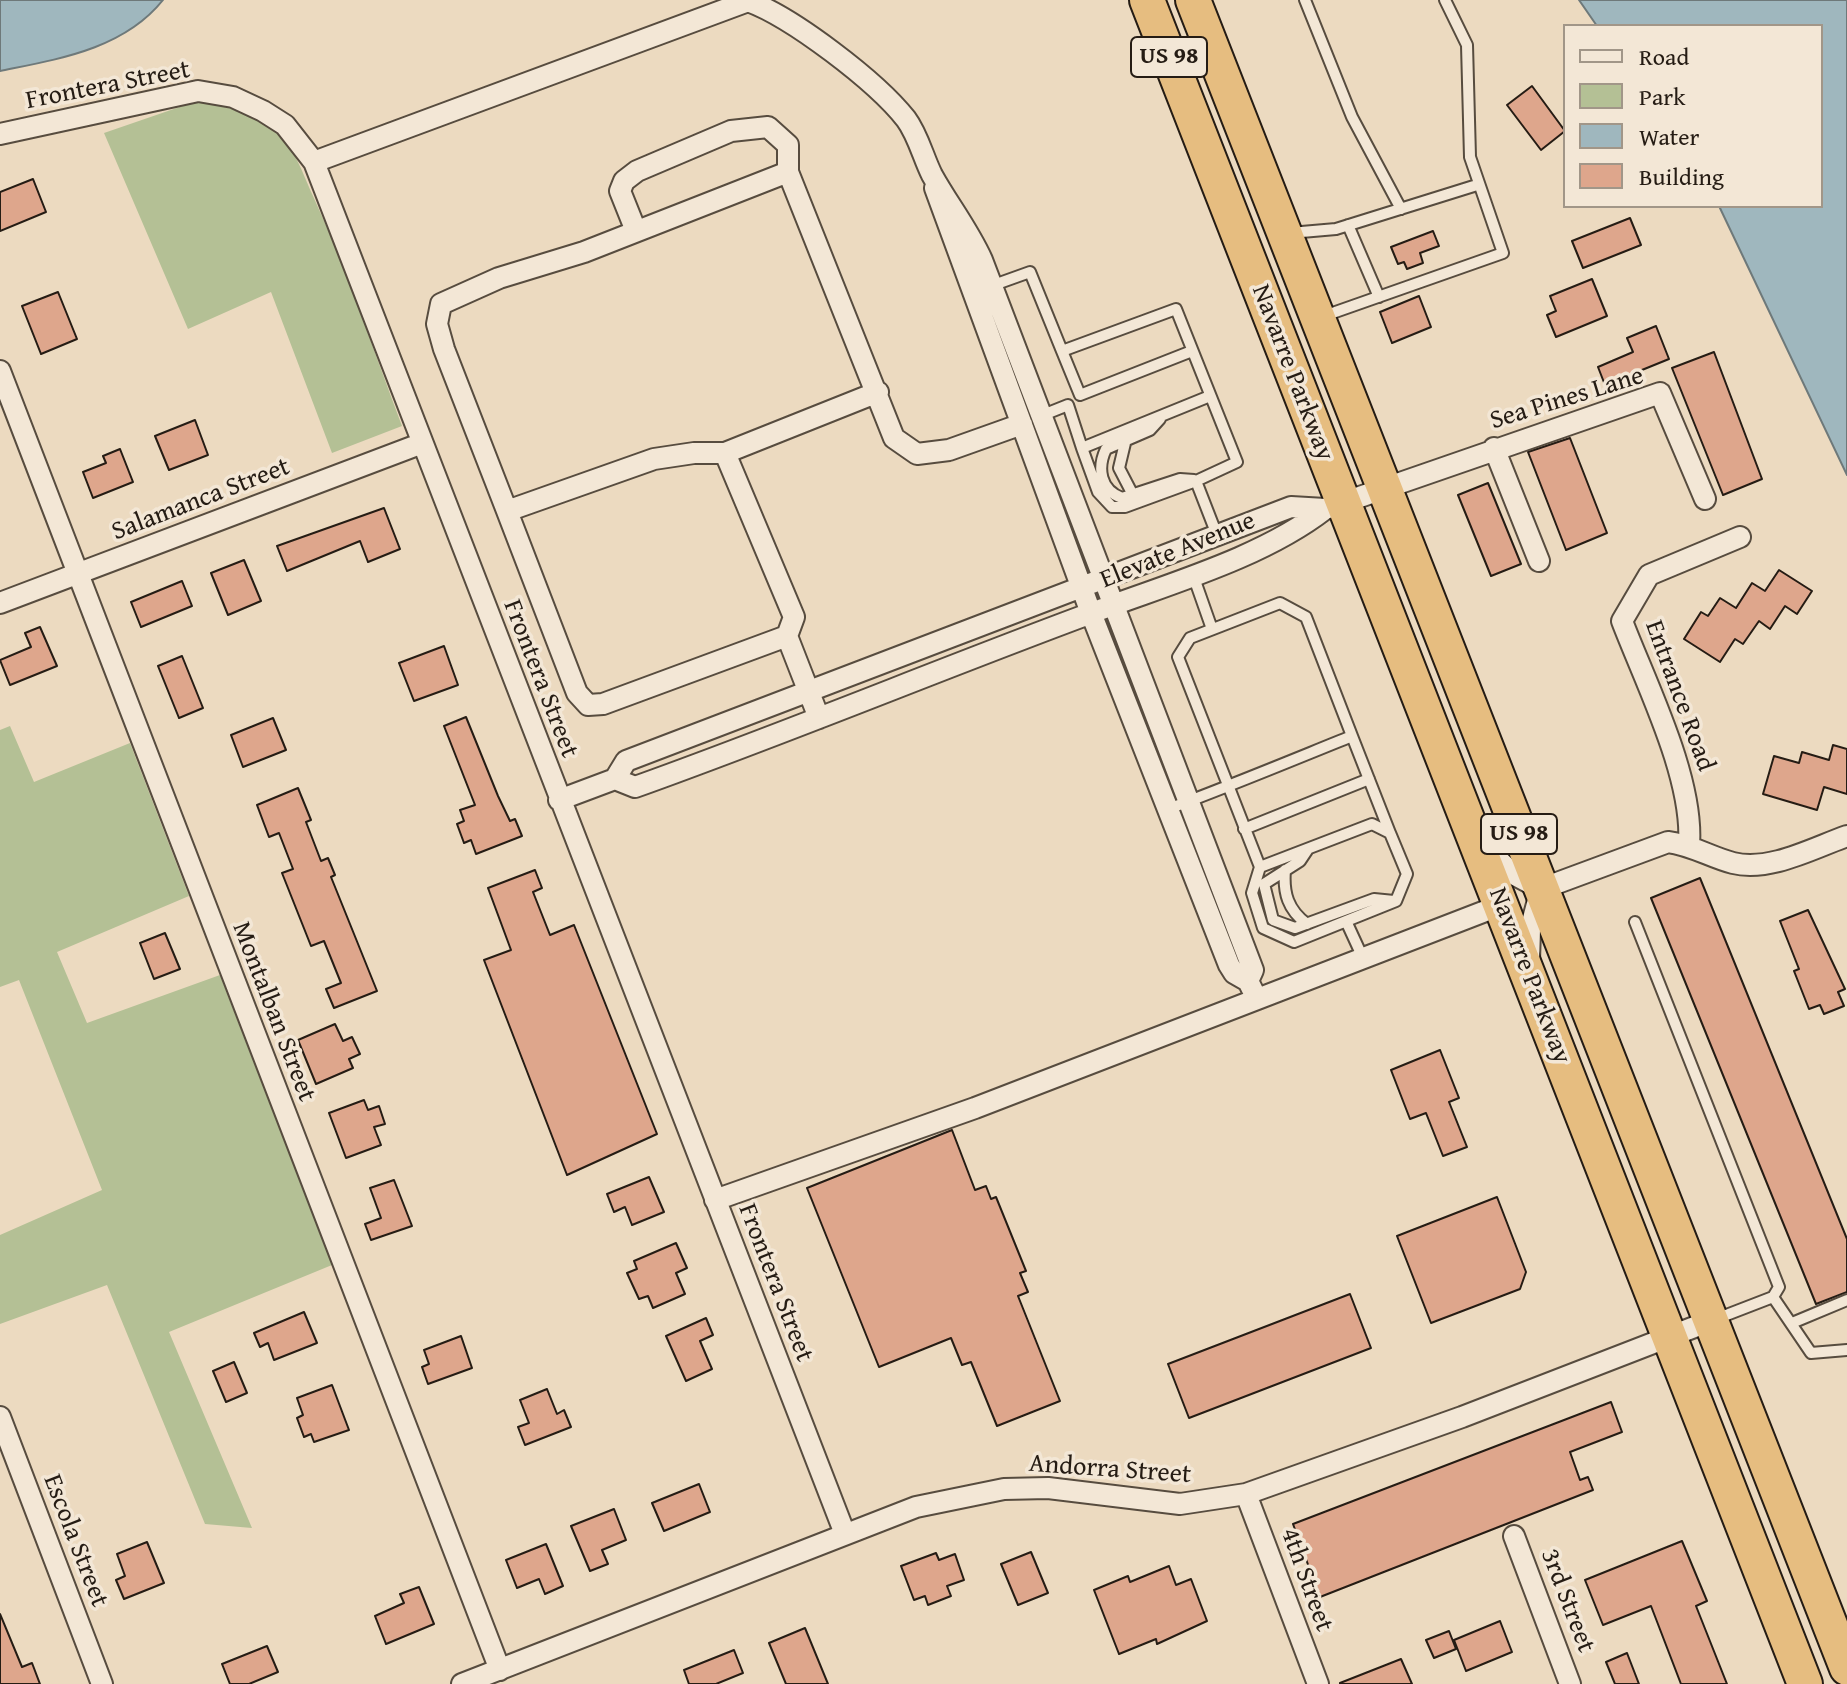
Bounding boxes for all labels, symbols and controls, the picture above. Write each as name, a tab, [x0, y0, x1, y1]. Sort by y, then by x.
legend	[1563, 24, 1823, 208]
road number: US 98	[1131, 37, 1207, 77]
text: Road	[1639, 39, 1689, 74]
street label: Frontera Street	[23, 55, 193, 117]
text: Park	[1639, 79, 1685, 114]
text: Water	[1639, 119, 1699, 154]
text: Building	[1639, 159, 1724, 194]
street label: Navarre Parkway	[1244, 281, 1340, 465]
street label: Sea Pines Lane	[1487, 361, 1647, 437]
street label: Salamanca Street	[108, 452, 294, 548]
street label: Elevate Avenue	[1096, 506, 1260, 596]
street label: Frontera Street	[496, 596, 584, 762]
street label: Entrance Road	[1637, 616, 1721, 776]
road number: US 98	[1481, 814, 1557, 854]
street label: Navarre Parkway	[1481, 884, 1577, 1068]
street label: Montalban Street	[224, 918, 322, 1106]
street label: Frontera Street	[731, 1200, 819, 1366]
street label: Andorra Street	[1028, 1449, 1192, 1491]
street label: Escola Street	[35, 1470, 115, 1612]
street label: 4th Street	[1273, 1524, 1339, 1636]
street label: 3rd Street	[1533, 1545, 1601, 1657]

